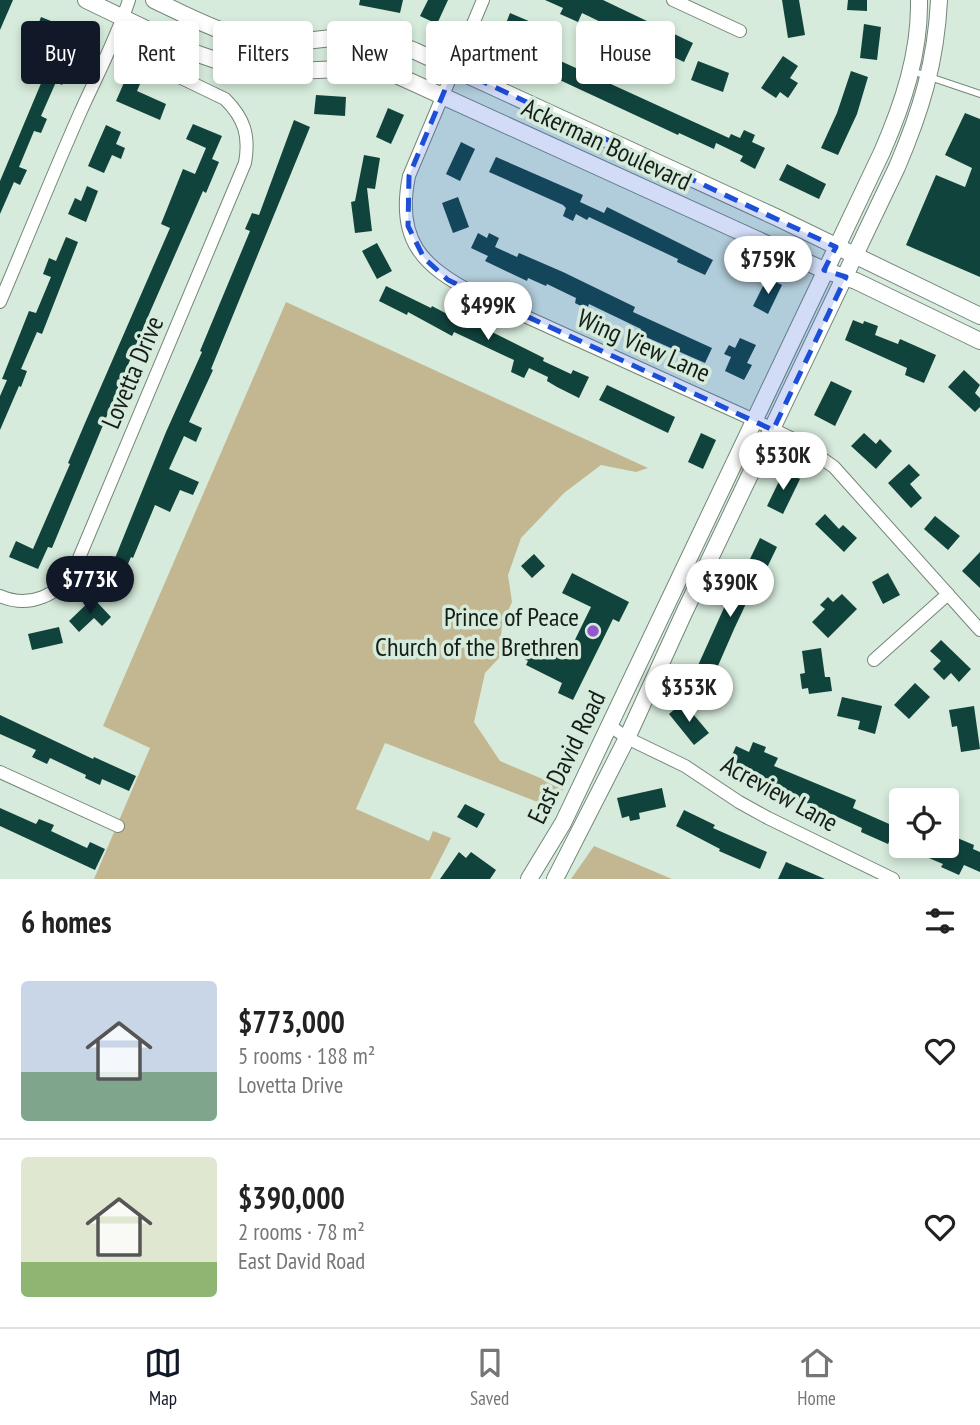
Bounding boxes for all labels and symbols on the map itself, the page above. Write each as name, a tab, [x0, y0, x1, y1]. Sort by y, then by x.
street label: Ackerman Boulevard	[517, 90, 697, 198]
pin: $759K	[719, 236, 817, 296]
pin: $499K	[439, 282, 537, 342]
street label: Wing View Lane	[572, 301, 716, 389]
street label: Lovetta Drive	[94, 311, 170, 433]
pin: $530K	[734, 433, 832, 492]
pin: $773K	[41, 556, 139, 616]
pin: $390K	[681, 560, 779, 619]
place label: Prince of Peace Church of the Brethren	[375, 600, 579, 663]
marker: Prince of Peace Church of the Brethren	[585, 623, 601, 639]
pin: $353K	[640, 664, 738, 724]
street label: East David Road	[520, 685, 612, 829]
street label: Acreview Lane	[716, 747, 844, 839]

